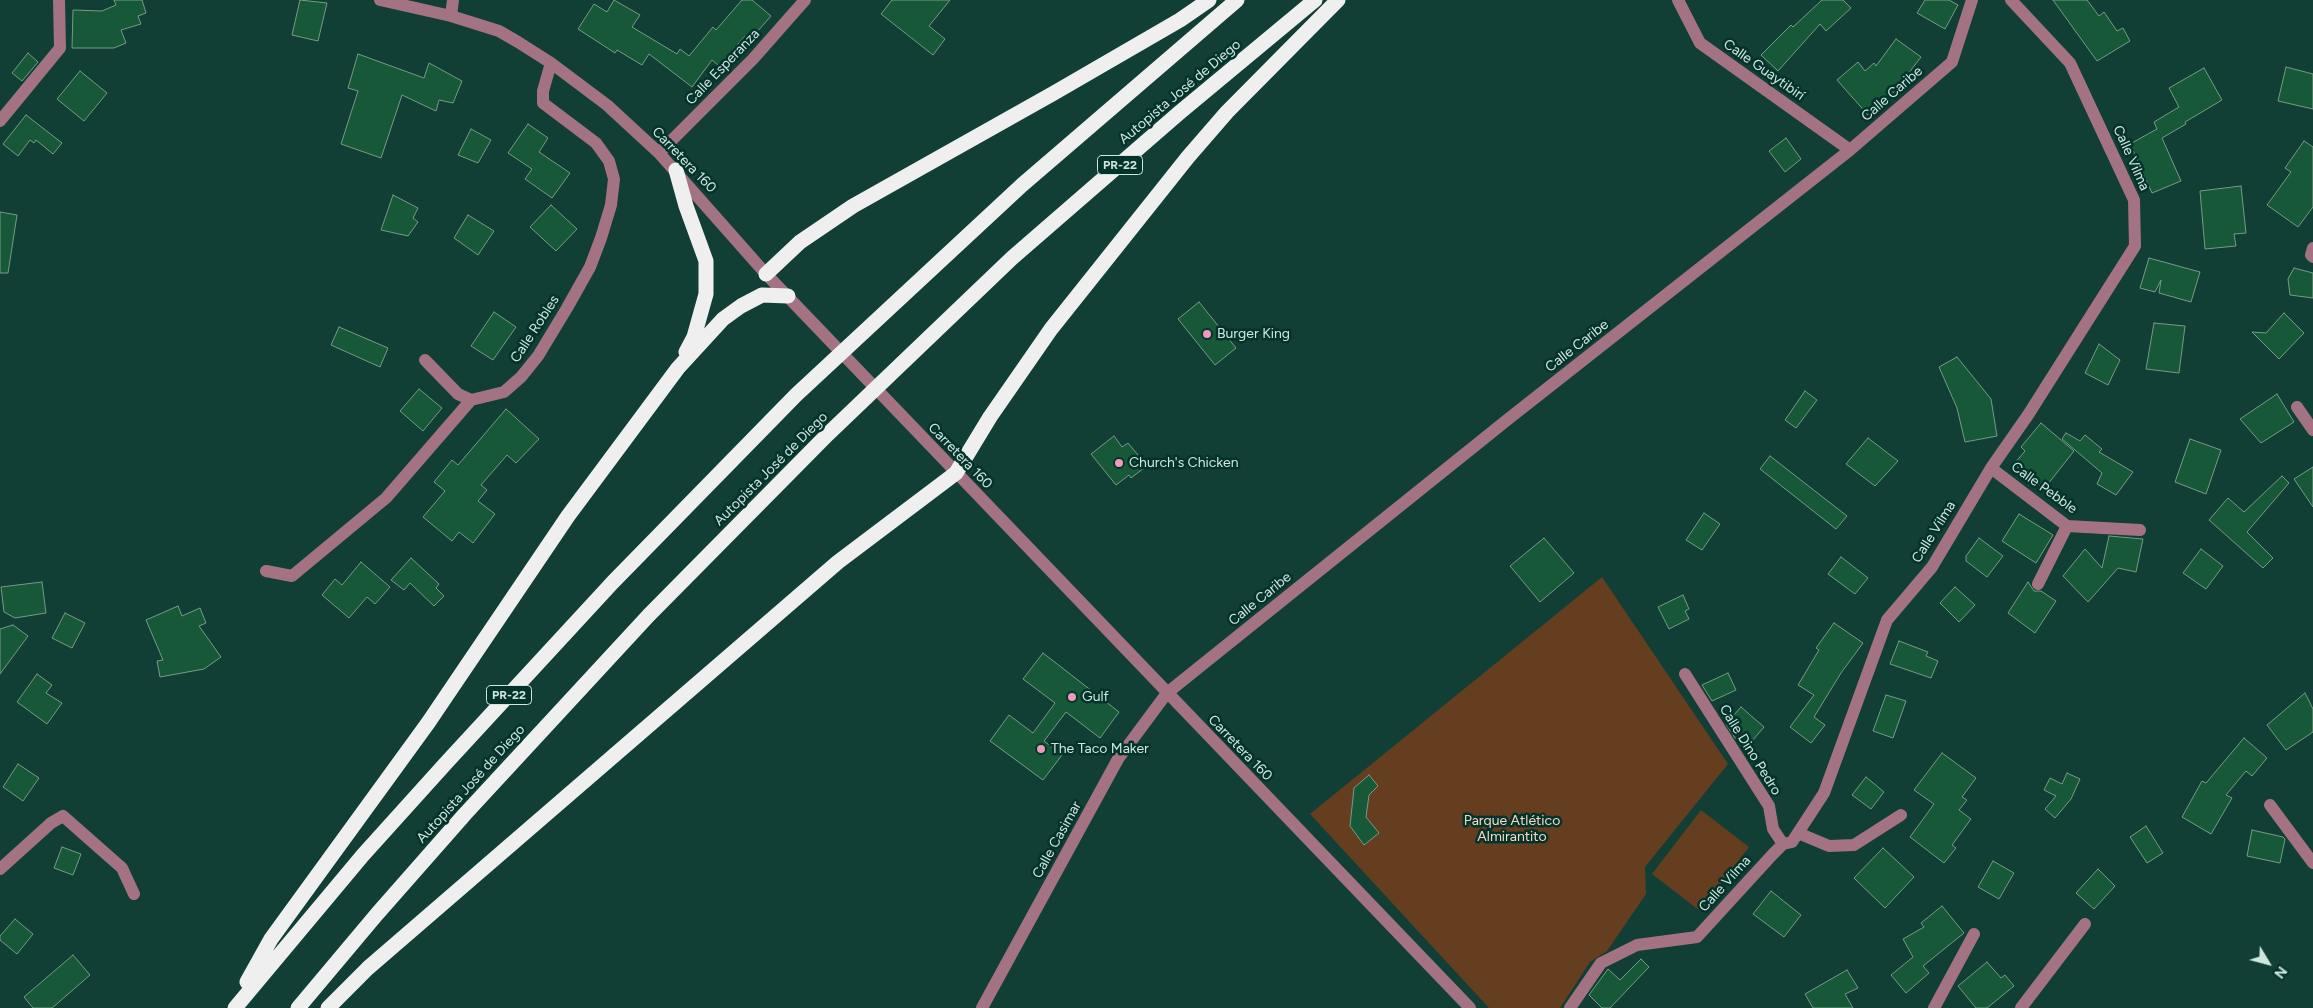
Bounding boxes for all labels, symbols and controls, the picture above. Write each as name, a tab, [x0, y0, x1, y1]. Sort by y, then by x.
street label: Calle Esperanza	[683, 26, 763, 108]
street label: Autopista José de Diego	[1116, 36, 1244, 148]
street label: Calle Guaytibirí	[1720, 36, 1808, 104]
street label: Calle Caribe	[1858, 63, 1926, 125]
street label: Calle Vilma	[2109, 123, 2153, 193]
street label: Carretera 160	[648, 124, 720, 196]
road number: PR-22	[1098, 156, 1142, 174]
street label: Calle Robles	[507, 292, 563, 366]
street label: Calle Caribe	[1542, 316, 1612, 376]
place label: Burger King	[1217, 326, 1290, 342]
marker: Burger King	[1201, 328, 1213, 340]
street label: Autopista José de Diego	[711, 409, 831, 529]
street label: Carretera 160	[924, 420, 996, 492]
place label: Church's Chicken	[1129, 455, 1238, 471]
marker: Church's Chicken	[1113, 457, 1125, 469]
street label: Calle Pebble	[2008, 459, 2080, 517]
street label: Calle Vilma	[1908, 498, 1960, 566]
street label: Calle Caribe	[1225, 569, 1295, 629]
road number: PR-22	[486, 686, 532, 704]
place label: Gulf	[1082, 689, 1109, 705]
marker: Gulf	[1066, 691, 1078, 703]
street label: Calle Dino Pedro	[1715, 702, 1785, 798]
street label: Carretera 160	[1204, 712, 1276, 784]
street label: Autopista José de Diego	[413, 721, 529, 847]
place label: The Taco Maker	[1051, 741, 1149, 757]
marker: The Taco Maker	[1035, 743, 1047, 755]
street label: Calle Casimar	[1029, 799, 1085, 881]
park label: Parque Atlético Almirantito	[1464, 813, 1560, 846]
street label: Calle Vilma	[1695, 853, 1755, 915]
north arrow	[2243, 938, 2293, 988]
text: N	[2270, 963, 2290, 982]

